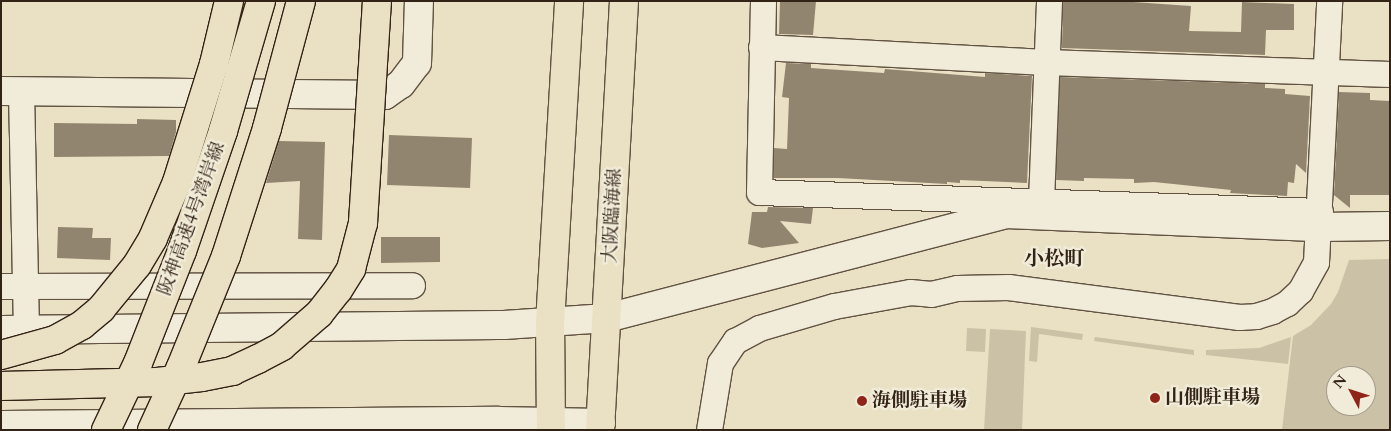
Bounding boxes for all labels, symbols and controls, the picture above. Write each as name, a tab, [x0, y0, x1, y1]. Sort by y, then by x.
street label: 阪神高速4号湾岸線	[154, 139, 230, 299]
street label: 大阪臨海線	[599, 168, 627, 264]
district label: 小松町	[1024, 246, 1084, 270]
north arrow	[1326, 366, 1376, 416]
text: N	[1329, 371, 1351, 392]
place label: 山側駐車場	[1165, 387, 1260, 409]
place label: 海側駐車場	[872, 390, 967, 412]
marker: 山側駐車場	[1149, 392, 1161, 404]
marker: 海側駐車場	[856, 395, 868, 407]

